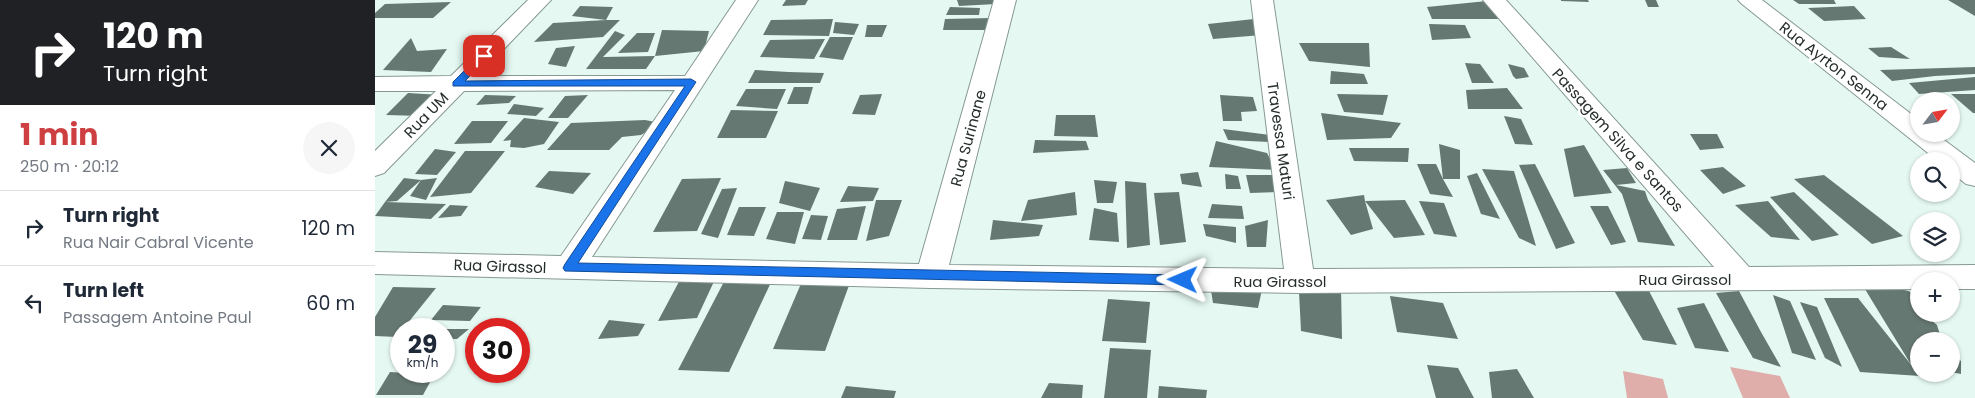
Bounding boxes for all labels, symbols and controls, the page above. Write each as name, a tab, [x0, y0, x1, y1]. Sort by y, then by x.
text: 120 m	[103, 11, 203, 60]
street label: Rua Ayrton Senna	[1775, 17, 1893, 115]
icon: right	[20, 20, 85, 85]
pin	[463, 35, 505, 77]
icon: arrive	[470, 42, 498, 70]
text: Turn right	[103, 58, 208, 89]
street label: Passagem Silva e Santos	[1548, 63, 1688, 217]
street label: Travessa Maturi	[1262, 81, 1300, 201]
street label: Rua Surinane	[945, 87, 991, 189]
street label: Rua UM	[399, 88, 453, 142]
north arrow	[1910, 92, 1960, 142]
map controls	[1910, 92, 1960, 382]
text: 1 min	[20, 113, 98, 156]
button: close	[303, 122, 355, 174]
button: search	[1910, 152, 1960, 202]
text: 250 m · 20:12	[20, 155, 119, 178]
text: Turn right	[63, 202, 159, 229]
button: layers	[1910, 212, 1960, 262]
icon: right	[20, 214, 48, 242]
text: 120 m	[301, 215, 355, 242]
text: Rua Nair Cabral Vicente	[63, 231, 254, 254]
position arrow	[1156, 253, 1208, 305]
street label: Rua Girassol	[453, 254, 547, 278]
street label: Rua Girassol	[1639, 269, 1731, 290]
street label: Rua Girassol	[1234, 271, 1326, 292]
button: +	[1910, 272, 1960, 322]
text: Turn left	[63, 277, 144, 304]
icon: left	[20, 289, 48, 317]
text: 60 m	[306, 290, 355, 317]
text: Passagem Antoine Paul	[63, 306, 252, 329]
speed limit sign: 30	[465, 318, 530, 383]
text: 29	[408, 327, 437, 362]
button: −	[1910, 332, 1960, 382]
text: km/h	[407, 354, 438, 371]

